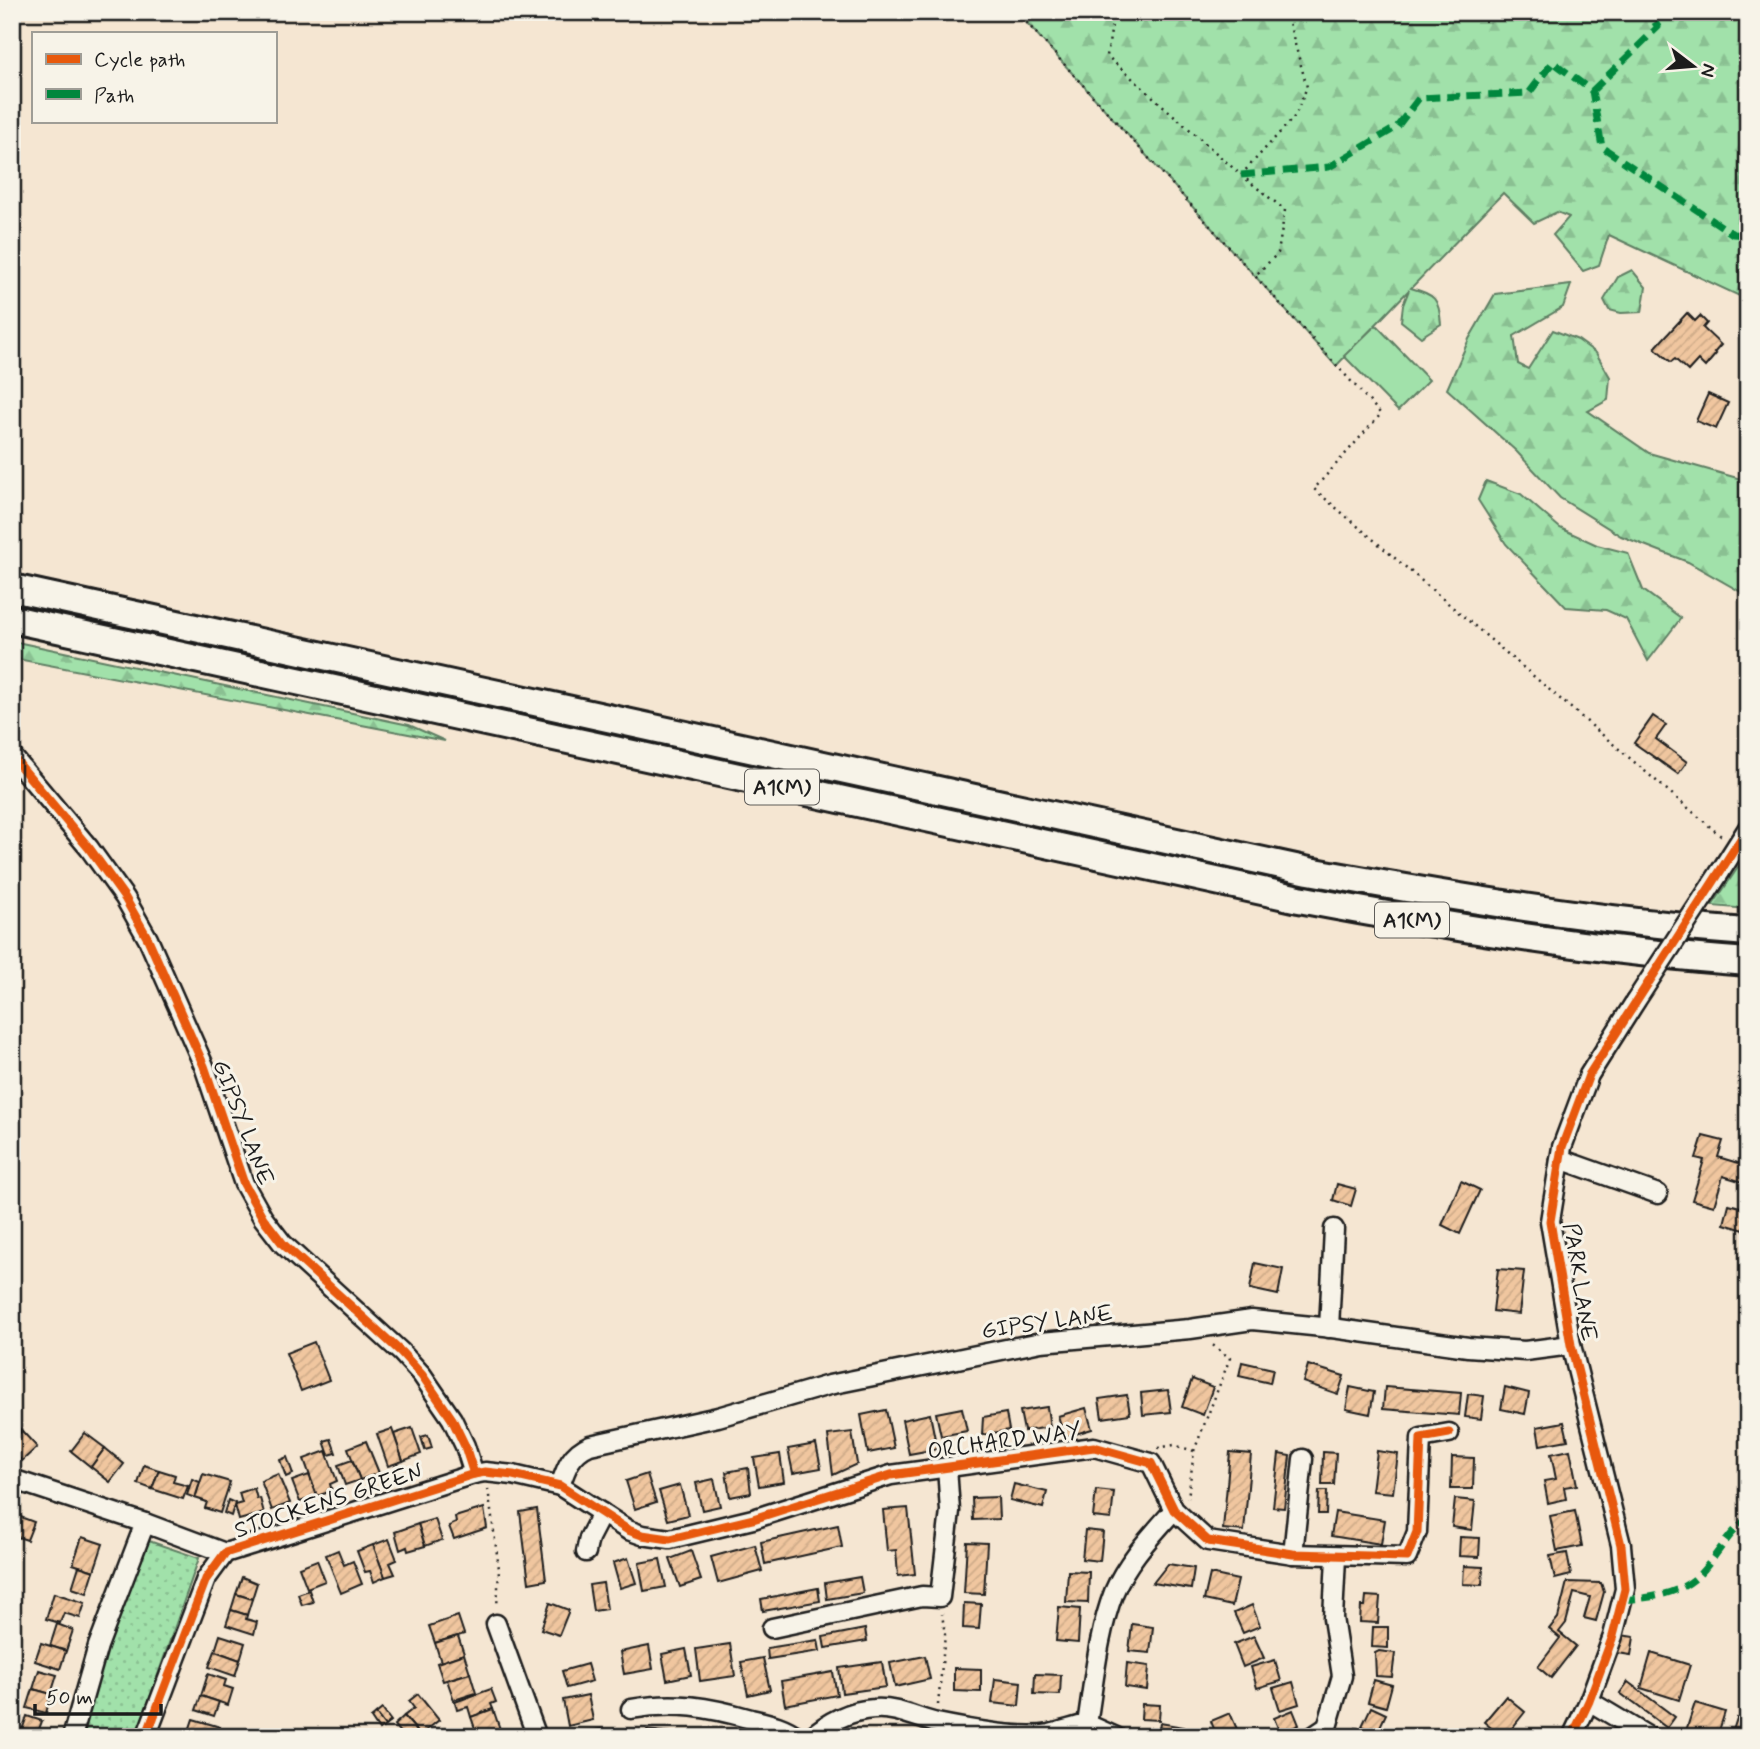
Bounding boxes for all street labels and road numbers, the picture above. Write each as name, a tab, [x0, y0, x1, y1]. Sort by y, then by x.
road number: A1(M)	[745, 770, 819, 804]
road number: A1(M)	[1375, 902, 1449, 937]
street label: GIPSY LANE	[204, 1055, 280, 1190]
street label: PARK LANE	[1555, 1221, 1603, 1344]
street label: GIPSY LANE	[980, 1299, 1115, 1347]
street label: ORCHARD WAY	[925, 1416, 1083, 1468]
street label: STOCKENS GREEN	[231, 1457, 427, 1546]

